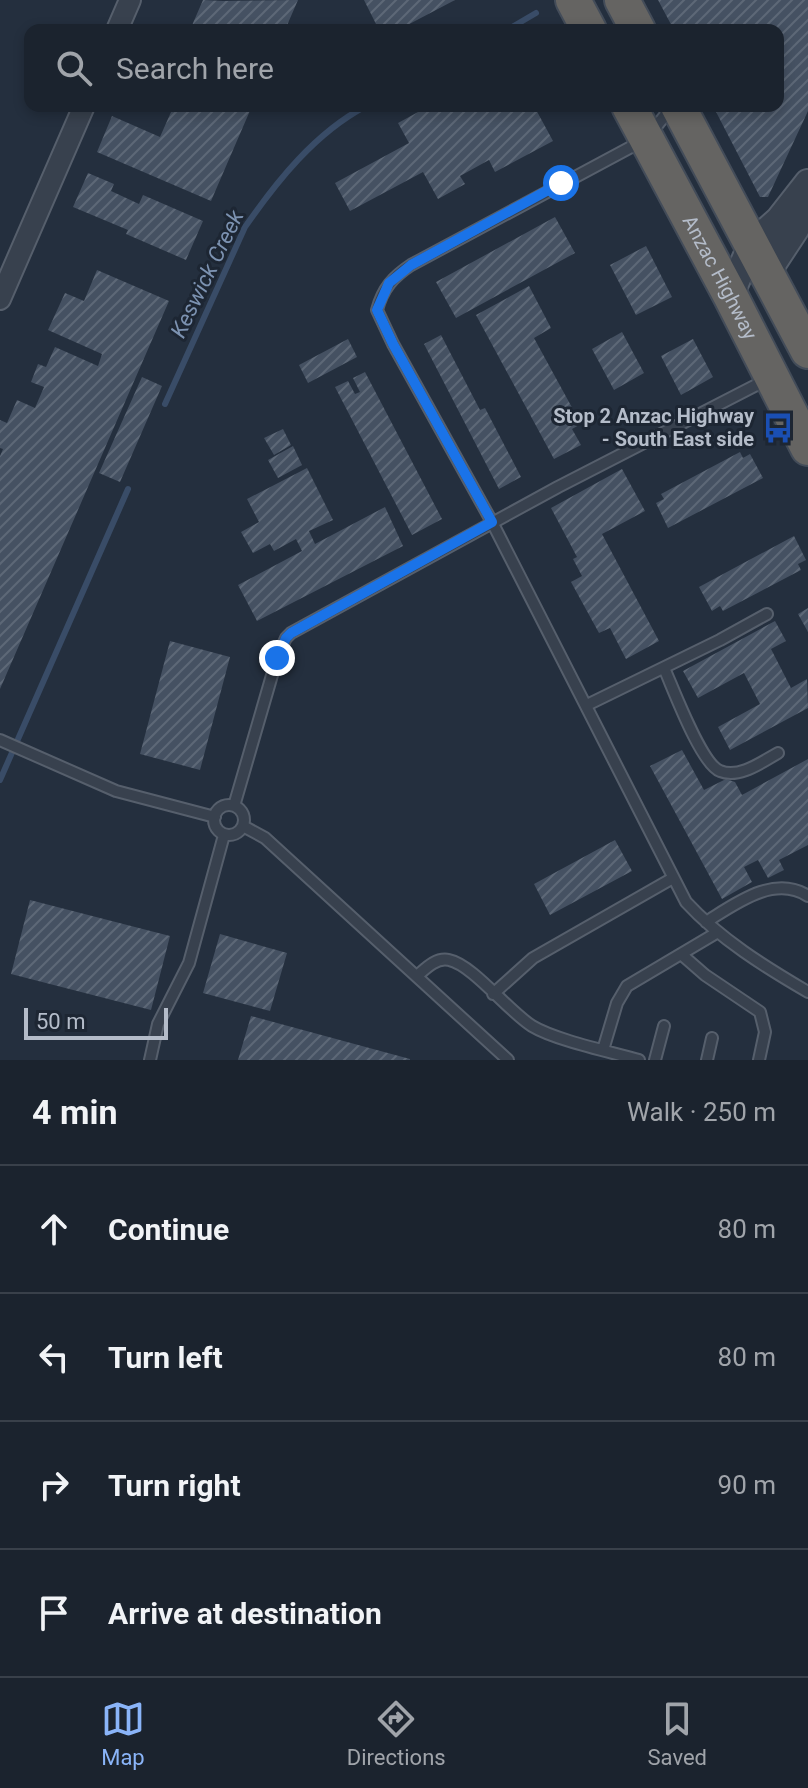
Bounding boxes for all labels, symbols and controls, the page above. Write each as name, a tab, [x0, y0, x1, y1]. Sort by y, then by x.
search box	[24, 24, 784, 112]
icon: search	[52, 46, 96, 90]
text: Search here	[116, 51, 274, 86]
route start	[543, 165, 579, 201]
water label: Keswick Creek	[165, 205, 249, 342]
street label: Anzac Highway	[678, 211, 763, 344]
place label: Stop 2 Anzac Highway - South East side	[553, 404, 755, 451]
bus stop icon: Stop 2 Anzac Highway - South East side	[761, 411, 795, 445]
route end	[259, 640, 295, 676]
scale bar	[24, 1004, 168, 1040]
text: 50 m	[36, 1009, 85, 1034]
text: 4 min	[32, 1092, 117, 1132]
text: Walk · 250 m	[627, 1097, 776, 1127]
icon: ahead	[32, 1207, 76, 1251]
text: Continue	[108, 1212, 229, 1247]
text: 80 m	[718, 1214, 776, 1244]
icon: left	[32, 1335, 76, 1379]
text: Turn left	[108, 1340, 223, 1375]
text: 80 m	[718, 1342, 776, 1372]
icon: right	[32, 1463, 76, 1507]
text: Turn right	[108, 1468, 241, 1503]
text: 90 m	[718, 1470, 776, 1500]
icon: arrive	[32, 1591, 76, 1635]
text: Arrive at destination	[108, 1596, 382, 1631]
tab: Map	[101, 1697, 145, 1770]
tab: Directions	[347, 1697, 446, 1770]
tab: Saved	[648, 1697, 707, 1770]

